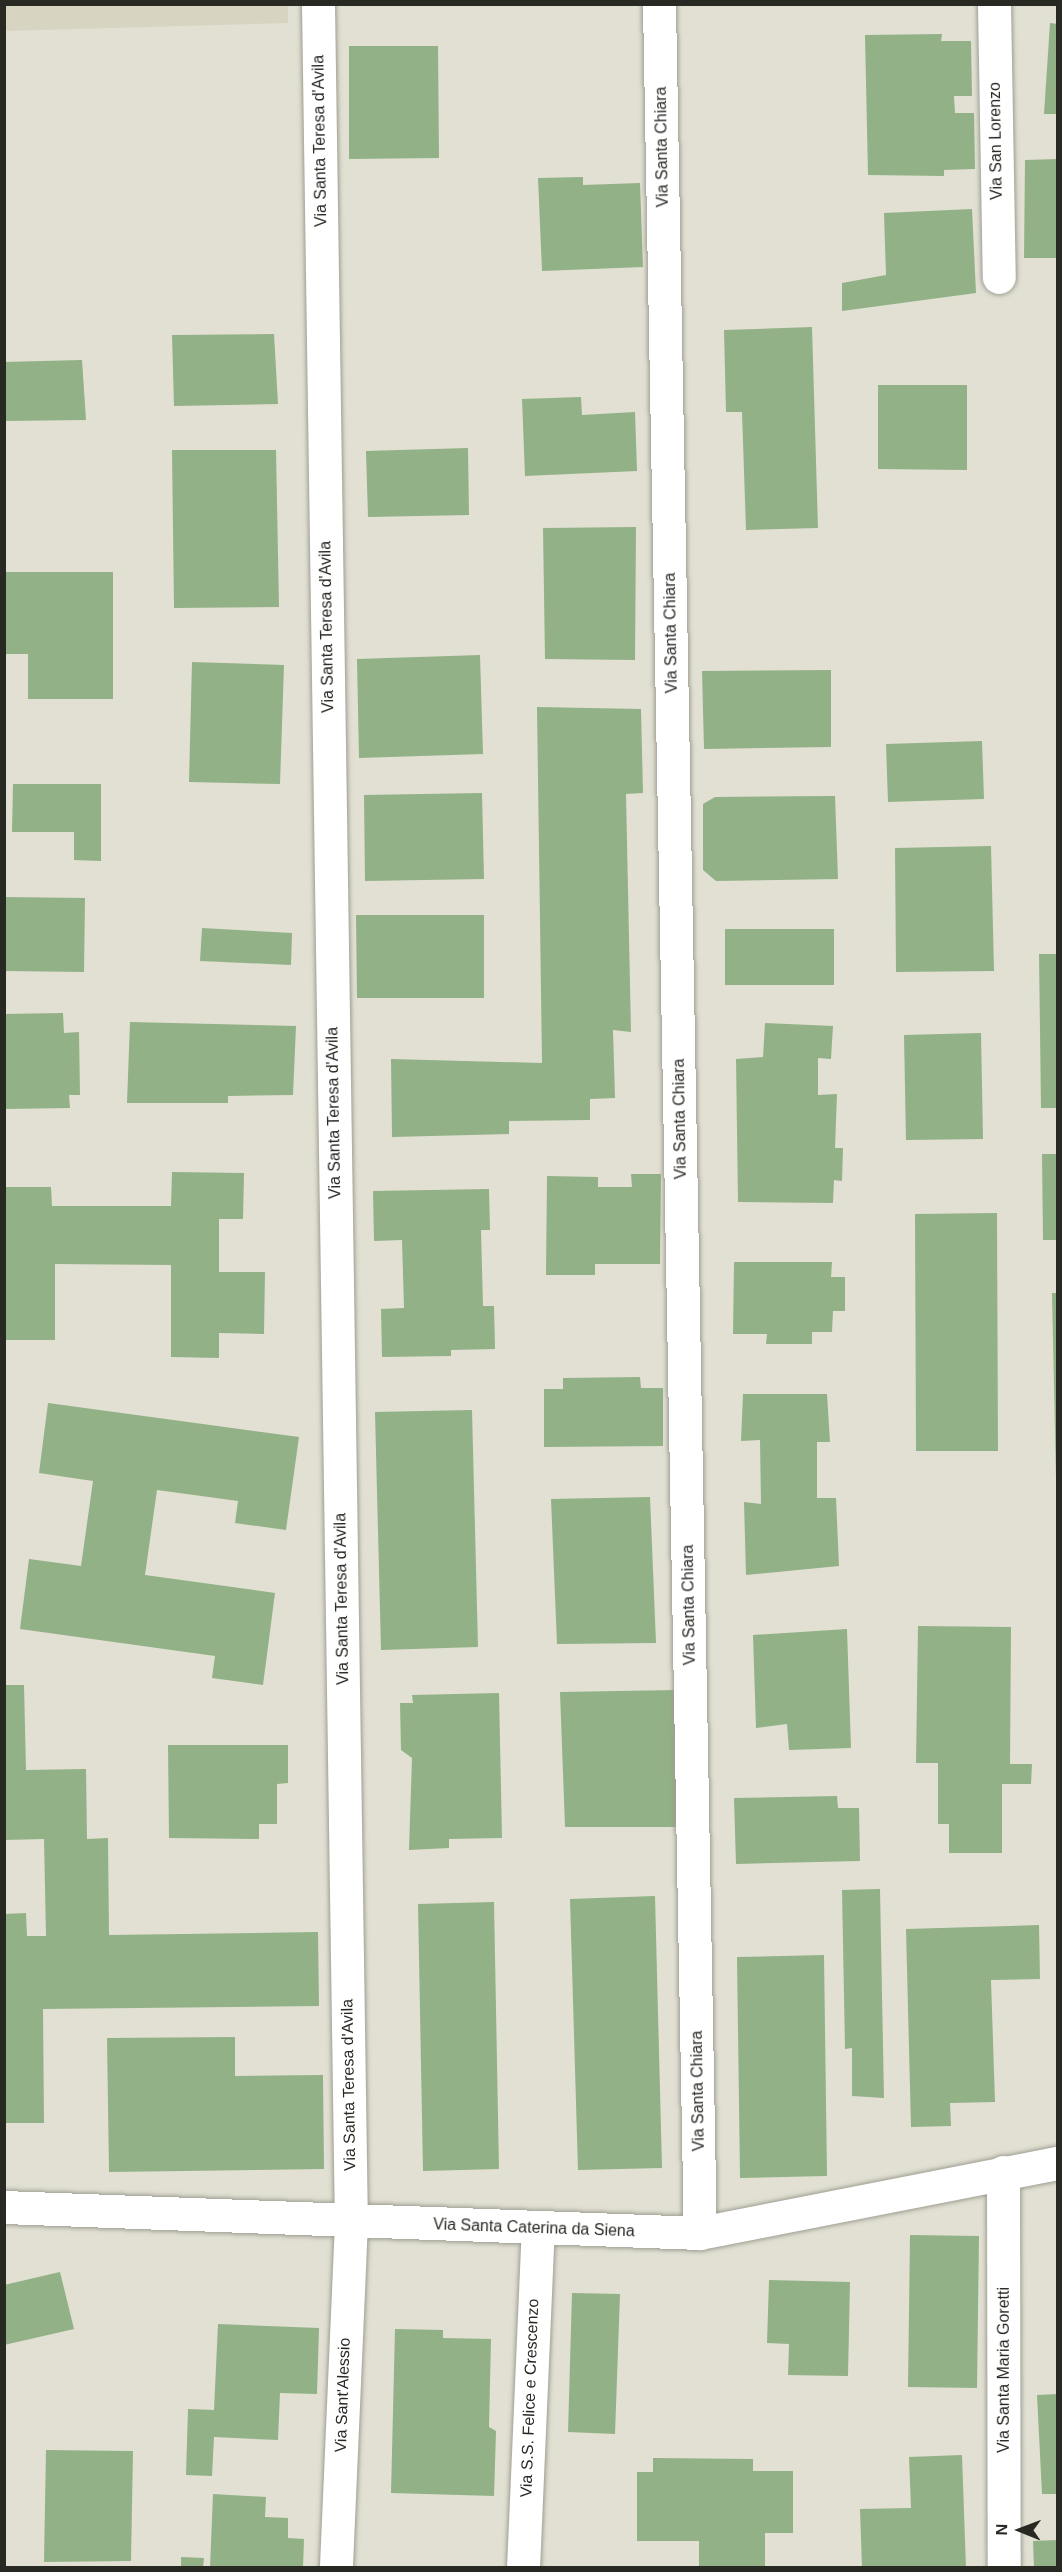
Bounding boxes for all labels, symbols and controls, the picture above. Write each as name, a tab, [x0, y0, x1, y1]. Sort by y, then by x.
street label: Via Santa Teresa d'Avila	[309, 55, 331, 227]
street label: Via San Lorenzo	[985, 82, 1007, 200]
street label: Via Santa Chiara	[651, 87, 673, 207]
street label: Via Santa Teresa d'Avila	[316, 541, 338, 713]
street label: Via Santa Chiara	[660, 573, 682, 693]
street label: Via Santa Teresa d'Avila	[323, 1027, 345, 1199]
street label: Via Santa Chiara	[669, 1059, 691, 1179]
street label: Via Santa Teresa d'Avila	[331, 1513, 353, 1685]
street label: Via Santa Chiara	[678, 1545, 700, 1665]
street label: Via Santa Teresa d'Avila	[338, 1999, 360, 2171]
street label: Via Santa Chiara	[687, 2031, 709, 2151]
street label: Via Santa Caterina da Siena	[433, 2215, 635, 2241]
street label: Via Santa Maria Goretti	[994, 2287, 1014, 2453]
street label: Via S.S. Felice e Crescenzo	[517, 2298, 543, 2498]
street label: Via Sant'Alessio	[331, 2337, 355, 2453]
north arrow	[990, 2500, 1050, 2560]
text: N	[993, 2524, 1010, 2536]

